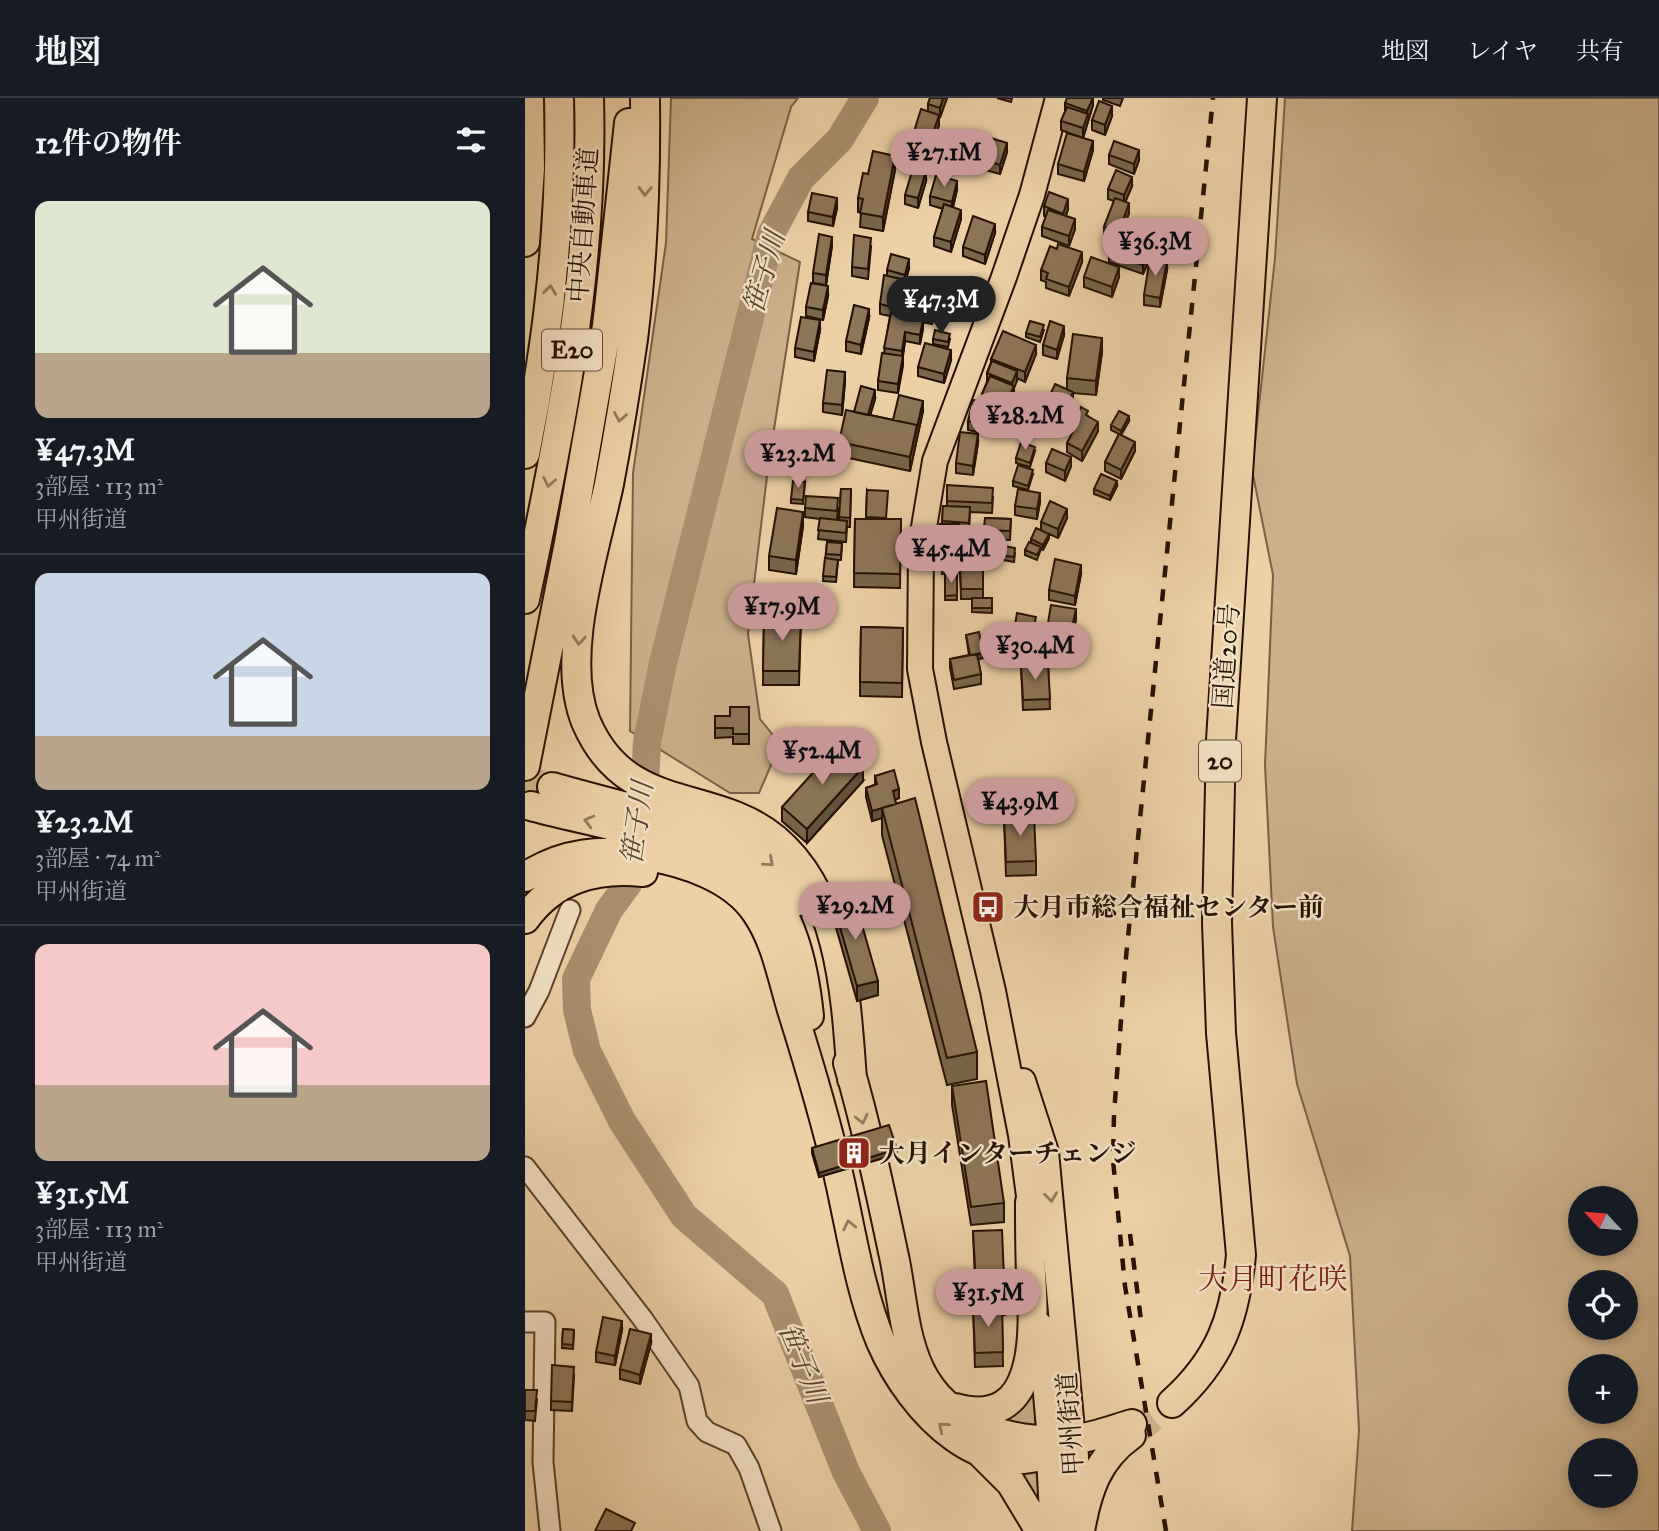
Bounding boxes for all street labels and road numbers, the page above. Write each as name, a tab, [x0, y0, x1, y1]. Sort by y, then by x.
street label: 中央自動車道	[562, 146, 604, 304]
road number: E20	[542, 330, 602, 370]
street label: 国道20号	[1206, 602, 1246, 710]
road number: 20	[1199, 740, 1241, 782]
street label: 甲州街道	[1050, 1371, 1090, 1477]

